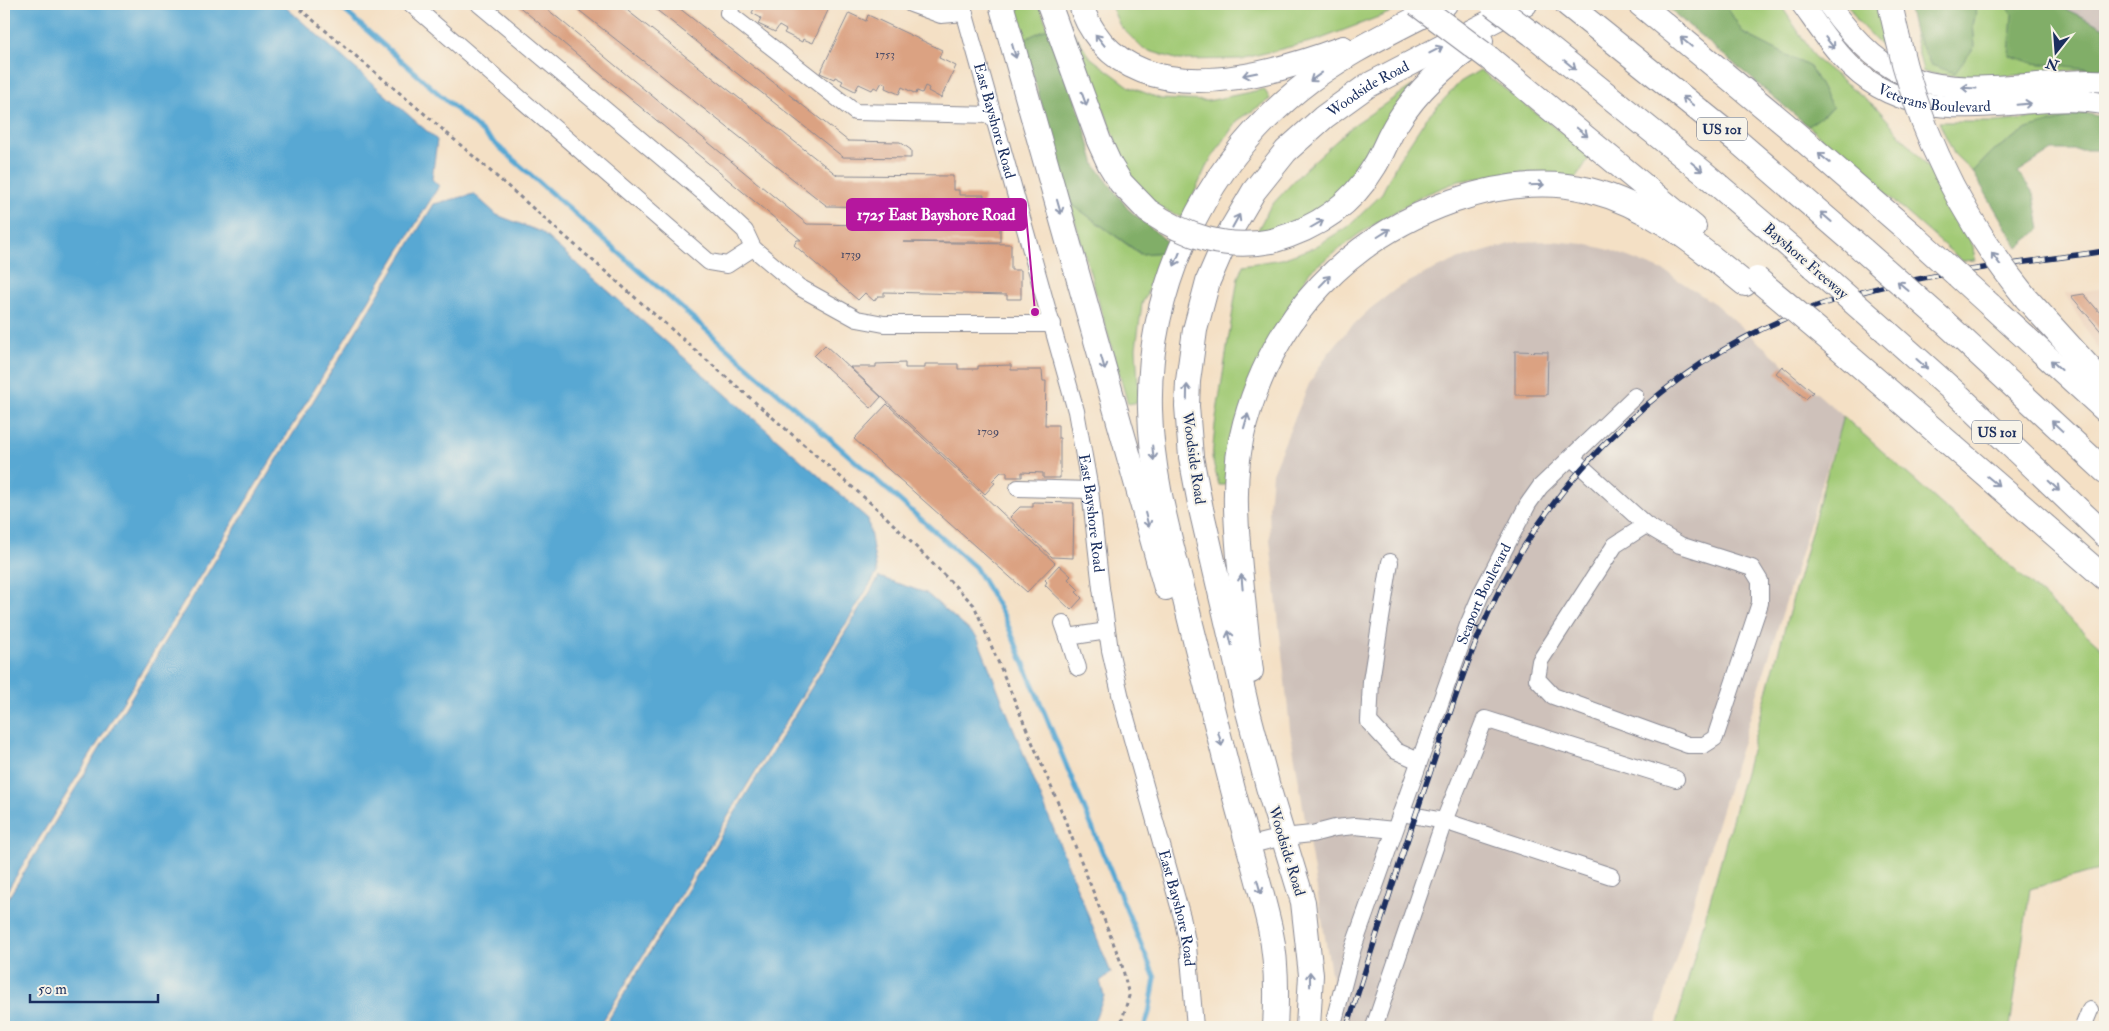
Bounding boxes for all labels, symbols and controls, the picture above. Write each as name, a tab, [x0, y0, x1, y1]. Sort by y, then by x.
north arrow	[2032, 28, 2082, 78]
one-way arrow	[1094, 34, 1105, 47]
one-way arrow	[1825, 36, 1836, 49]
one-way arrow	[1680, 37, 1693, 48]
one-way arrow	[1010, 42, 1020, 58]
one-way arrow	[1428, 45, 1443, 55]
house number: 1753	[875, 47, 895, 62]
text: N	[2043, 54, 2062, 74]
street label: Woodside Road	[1323, 57, 1413, 122]
one-way arrow	[1563, 59, 1576, 70]
street label: East Bayshore Road	[969, 61, 1020, 181]
one-way arrow	[1242, 70, 1258, 79]
one-way arrow	[1309, 72, 1323, 82]
street label: Veterans Boulevard	[1874, 80, 1992, 117]
one-way arrow	[1962, 83, 1978, 92]
one-way arrow	[1080, 91, 1089, 106]
one-way arrow	[1682, 96, 1695, 107]
one-way arrow	[2016, 99, 2032, 108]
road number: US 101	[1697, 118, 1747, 140]
one-way arrow	[1575, 127, 1588, 138]
one-way arrow	[1818, 152, 1831, 164]
one-way arrow	[1690, 161, 1703, 172]
one-way arrow	[1528, 180, 1545, 190]
callout: 1725 East Bayshore Road	[847, 199, 1026, 230]
one-way arrow	[1054, 199, 1064, 215]
text: 1725 East Bayshore Road	[857, 205, 1015, 226]
one-way arrow	[1820, 212, 1833, 223]
one-way arrow	[1232, 214, 1241, 229]
one-way arrow	[1310, 218, 1324, 228]
street label: Bayshore Freeway	[1759, 219, 1852, 304]
one-way arrow	[1376, 227, 1390, 237]
house number: 1739	[841, 247, 861, 262]
one-way arrow	[1172, 251, 1181, 266]
one-way arrow	[1990, 253, 2001, 266]
one-way arrow	[1319, 275, 1331, 287]
one-way arrow	[1897, 280, 1910, 291]
one-way arrow	[1099, 355, 1108, 371]
one-way arrow	[1916, 358, 1929, 370]
one-way arrow	[2050, 359, 2063, 371]
one-way arrow	[1182, 384, 1192, 400]
street label: Woodside Road	[1177, 410, 1209, 506]
one-way arrow	[1242, 413, 1252, 429]
one-way arrow	[2051, 420, 2064, 432]
road number: US 101	[1972, 421, 2022, 444]
house number: 1709	[977, 424, 999, 439]
one-way arrow	[1148, 445, 1158, 461]
street label: East Bayshore Road	[1074, 452, 1108, 574]
one-way arrow	[1986, 475, 1999, 486]
one-way arrow	[2048, 480, 2061, 492]
one-way arrow	[1143, 511, 1153, 527]
street label: Seaport Boulevard	[1453, 540, 1516, 647]
one-way arrow	[1237, 575, 1247, 591]
one-way arrow	[1225, 630, 1234, 646]
one-way arrow	[1216, 731, 1225, 747]
street label: Woodside Road	[1264, 803, 1309, 899]
street label: East Bayshore Road	[1154, 848, 1199, 968]
one-way arrow	[1254, 879, 1264, 895]
scale bar	[30, 971, 158, 1003]
one-way arrow	[1305, 971, 1315, 987]
text: 50 m	[38, 980, 67, 999]

